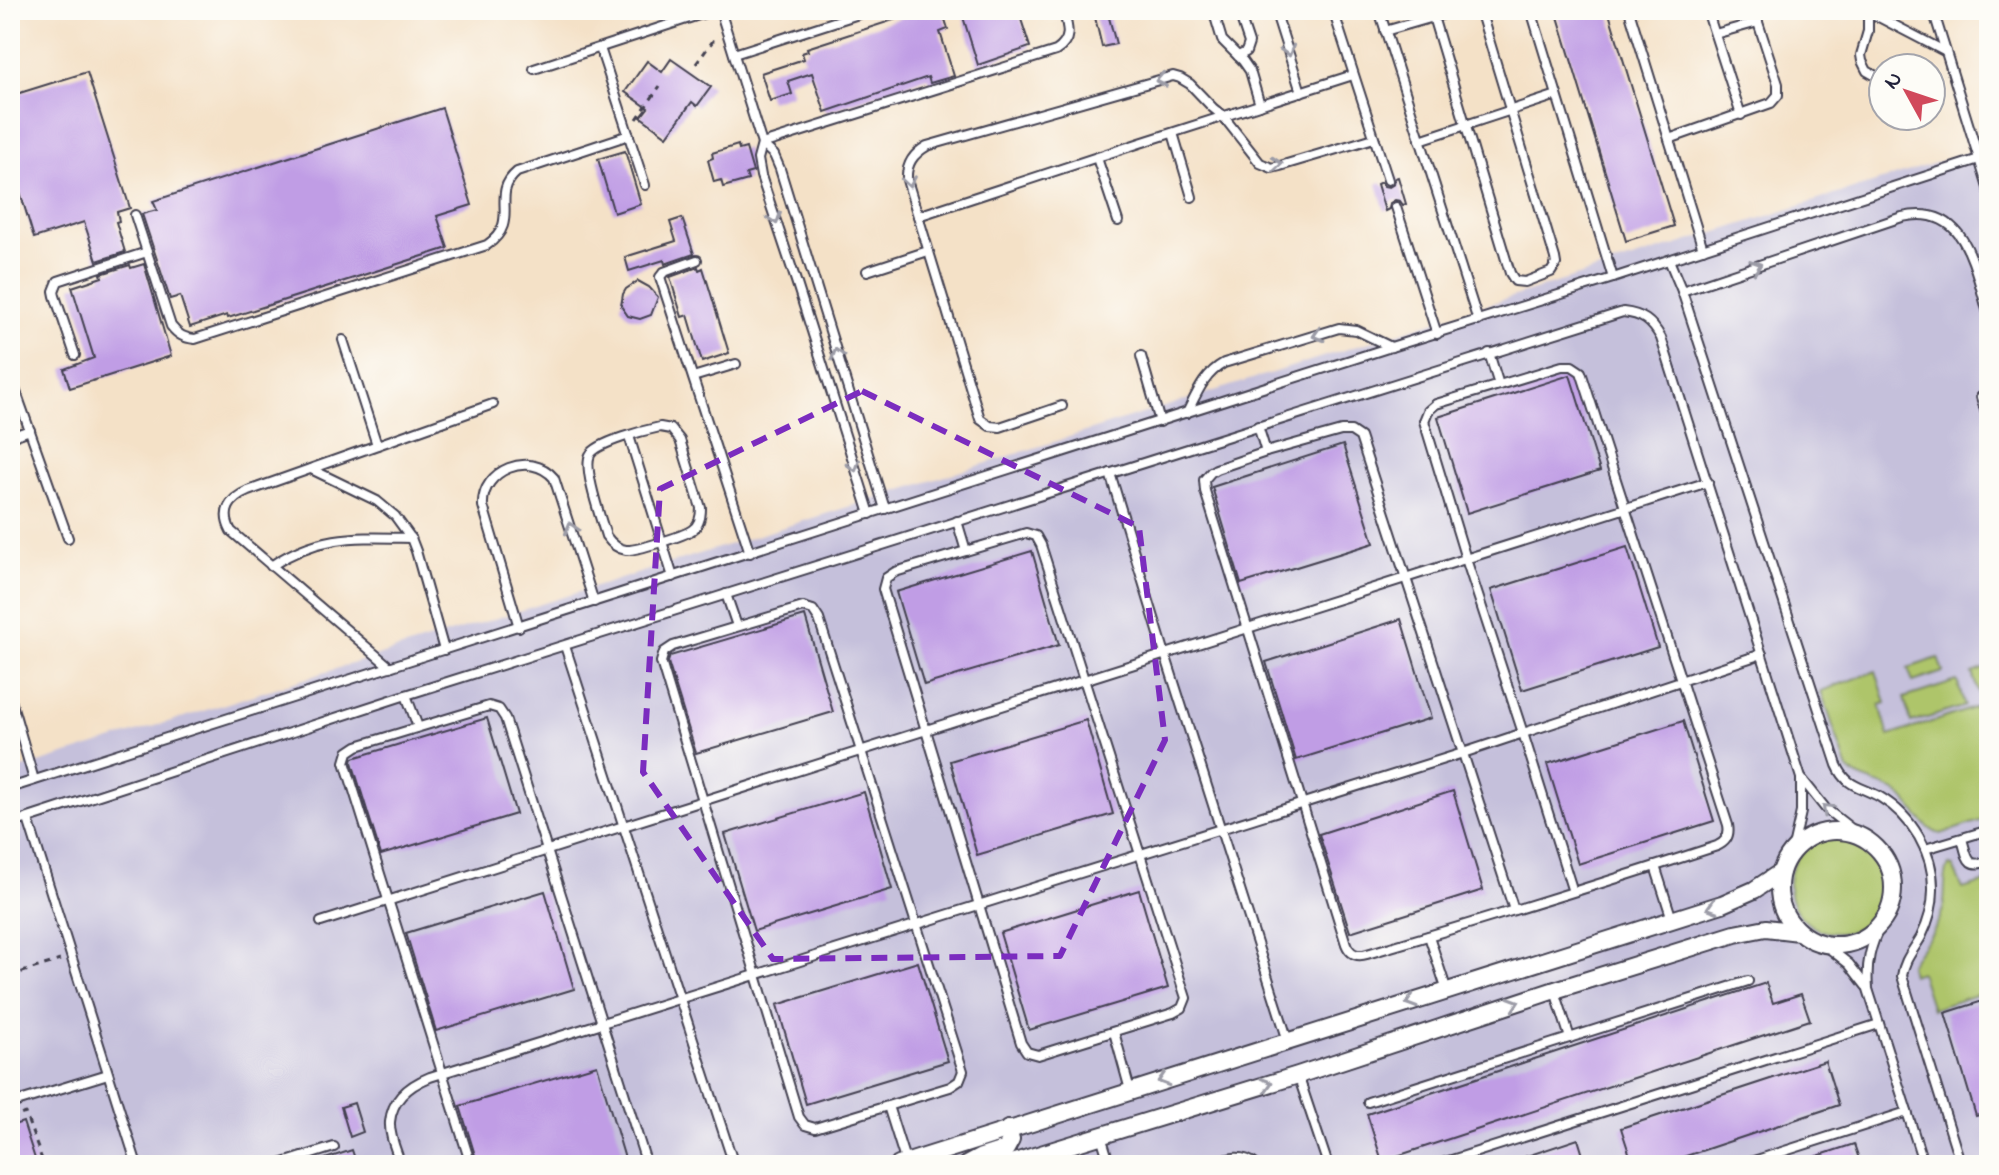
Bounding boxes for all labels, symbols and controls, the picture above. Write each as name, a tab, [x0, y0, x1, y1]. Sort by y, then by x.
one-way arrow	[1279, 44, 1295, 58]
north arrow	[1867, 52, 1947, 132]
text: N	[1877, 65, 1911, 97]
one-way arrow	[1154, 71, 1168, 88]
one-way arrow	[1270, 156, 1283, 173]
one-way arrow	[900, 176, 917, 189]
one-way arrow	[766, 211, 782, 225]
one-way arrow	[1748, 260, 1762, 276]
one-way arrow	[1312, 326, 1325, 342]
one-way arrow	[830, 348, 846, 362]
one-way arrow	[845, 458, 861, 472]
one-way arrow	[564, 522, 580, 535]
one-way arrow	[1822, 803, 1836, 818]
one-way arrow	[1706, 898, 1719, 914]
one-way arrow	[1405, 993, 1419, 1009]
one-way arrow	[1507, 997, 1521, 1013]
one-way arrow	[1156, 1071, 1170, 1087]
one-way arrow	[1260, 1077, 1274, 1093]

